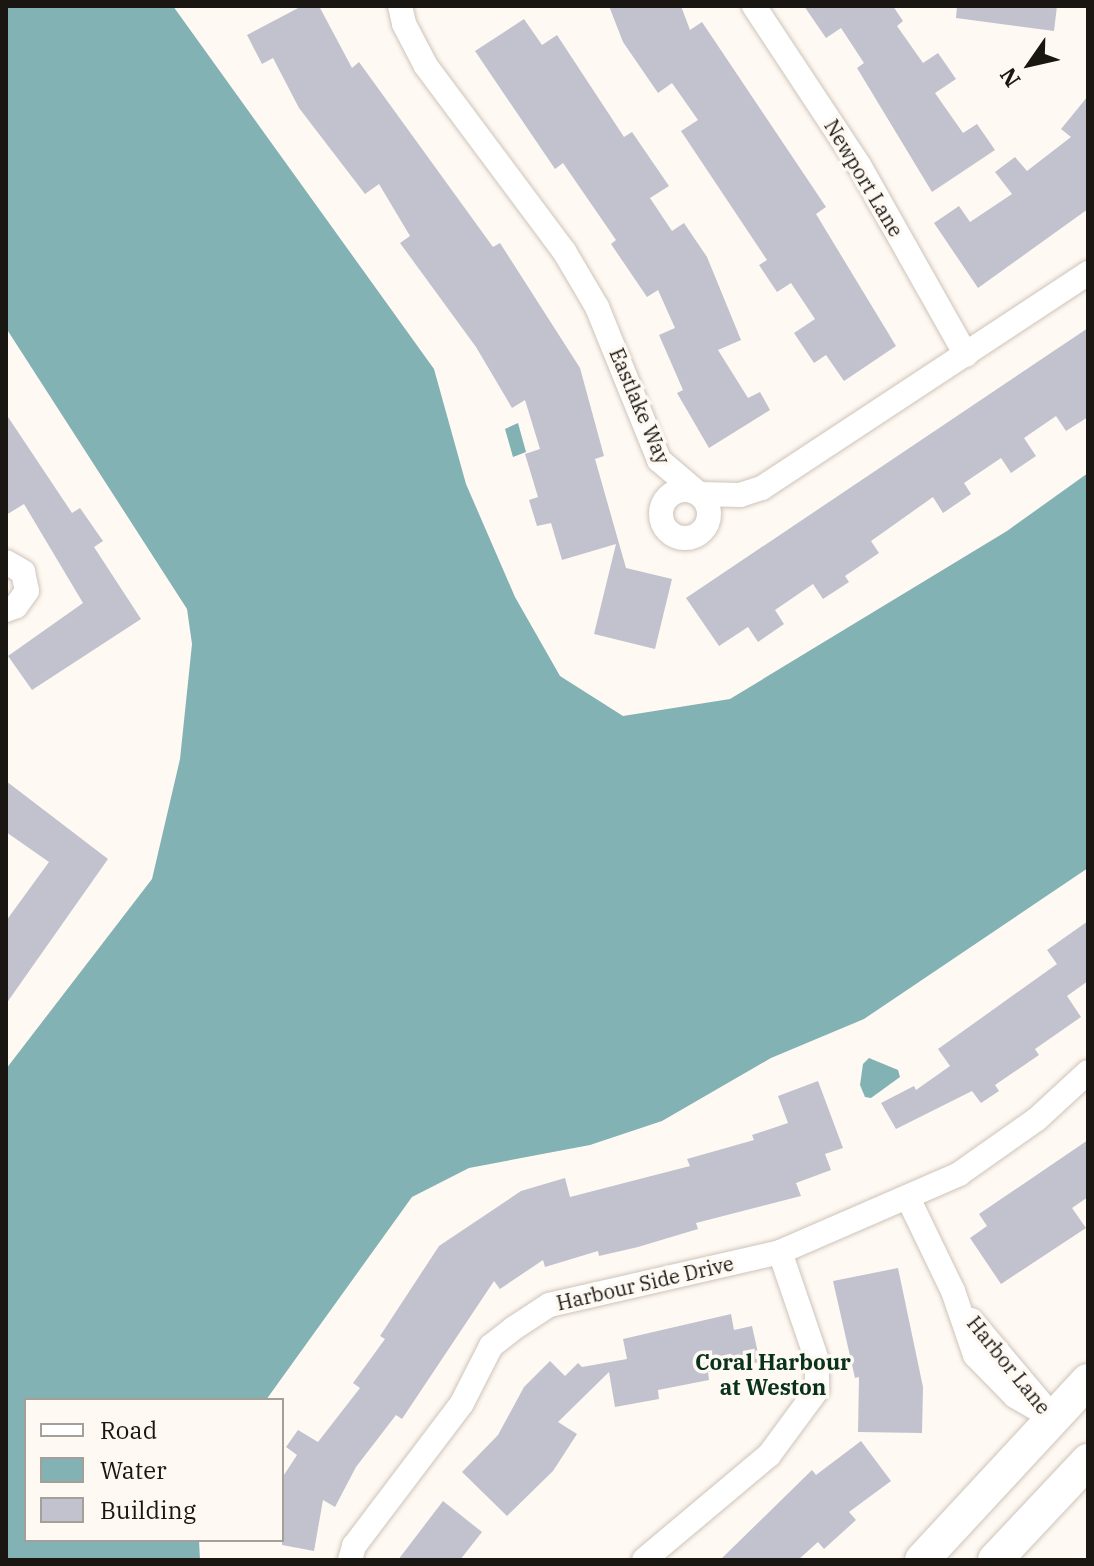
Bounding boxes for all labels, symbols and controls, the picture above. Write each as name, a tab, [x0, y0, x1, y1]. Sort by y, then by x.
north arrow	[990, 24, 1070, 104]
text: N	[993, 62, 1027, 93]
street label: Newport Lane	[820, 115, 908, 241]
street label: Eastlake Way	[605, 344, 675, 468]
street label: Harbour Side Drive	[554, 1251, 736, 1315]
street label: Harbor Lane	[962, 1311, 1056, 1419]
district label: Coral Harbour at Weston	[695, 1348, 851, 1400]
legend	[24, 1398, 284, 1542]
text: Road	[100, 1414, 157, 1446]
text: Water	[100, 1454, 167, 1486]
text: Building	[100, 1494, 196, 1526]

